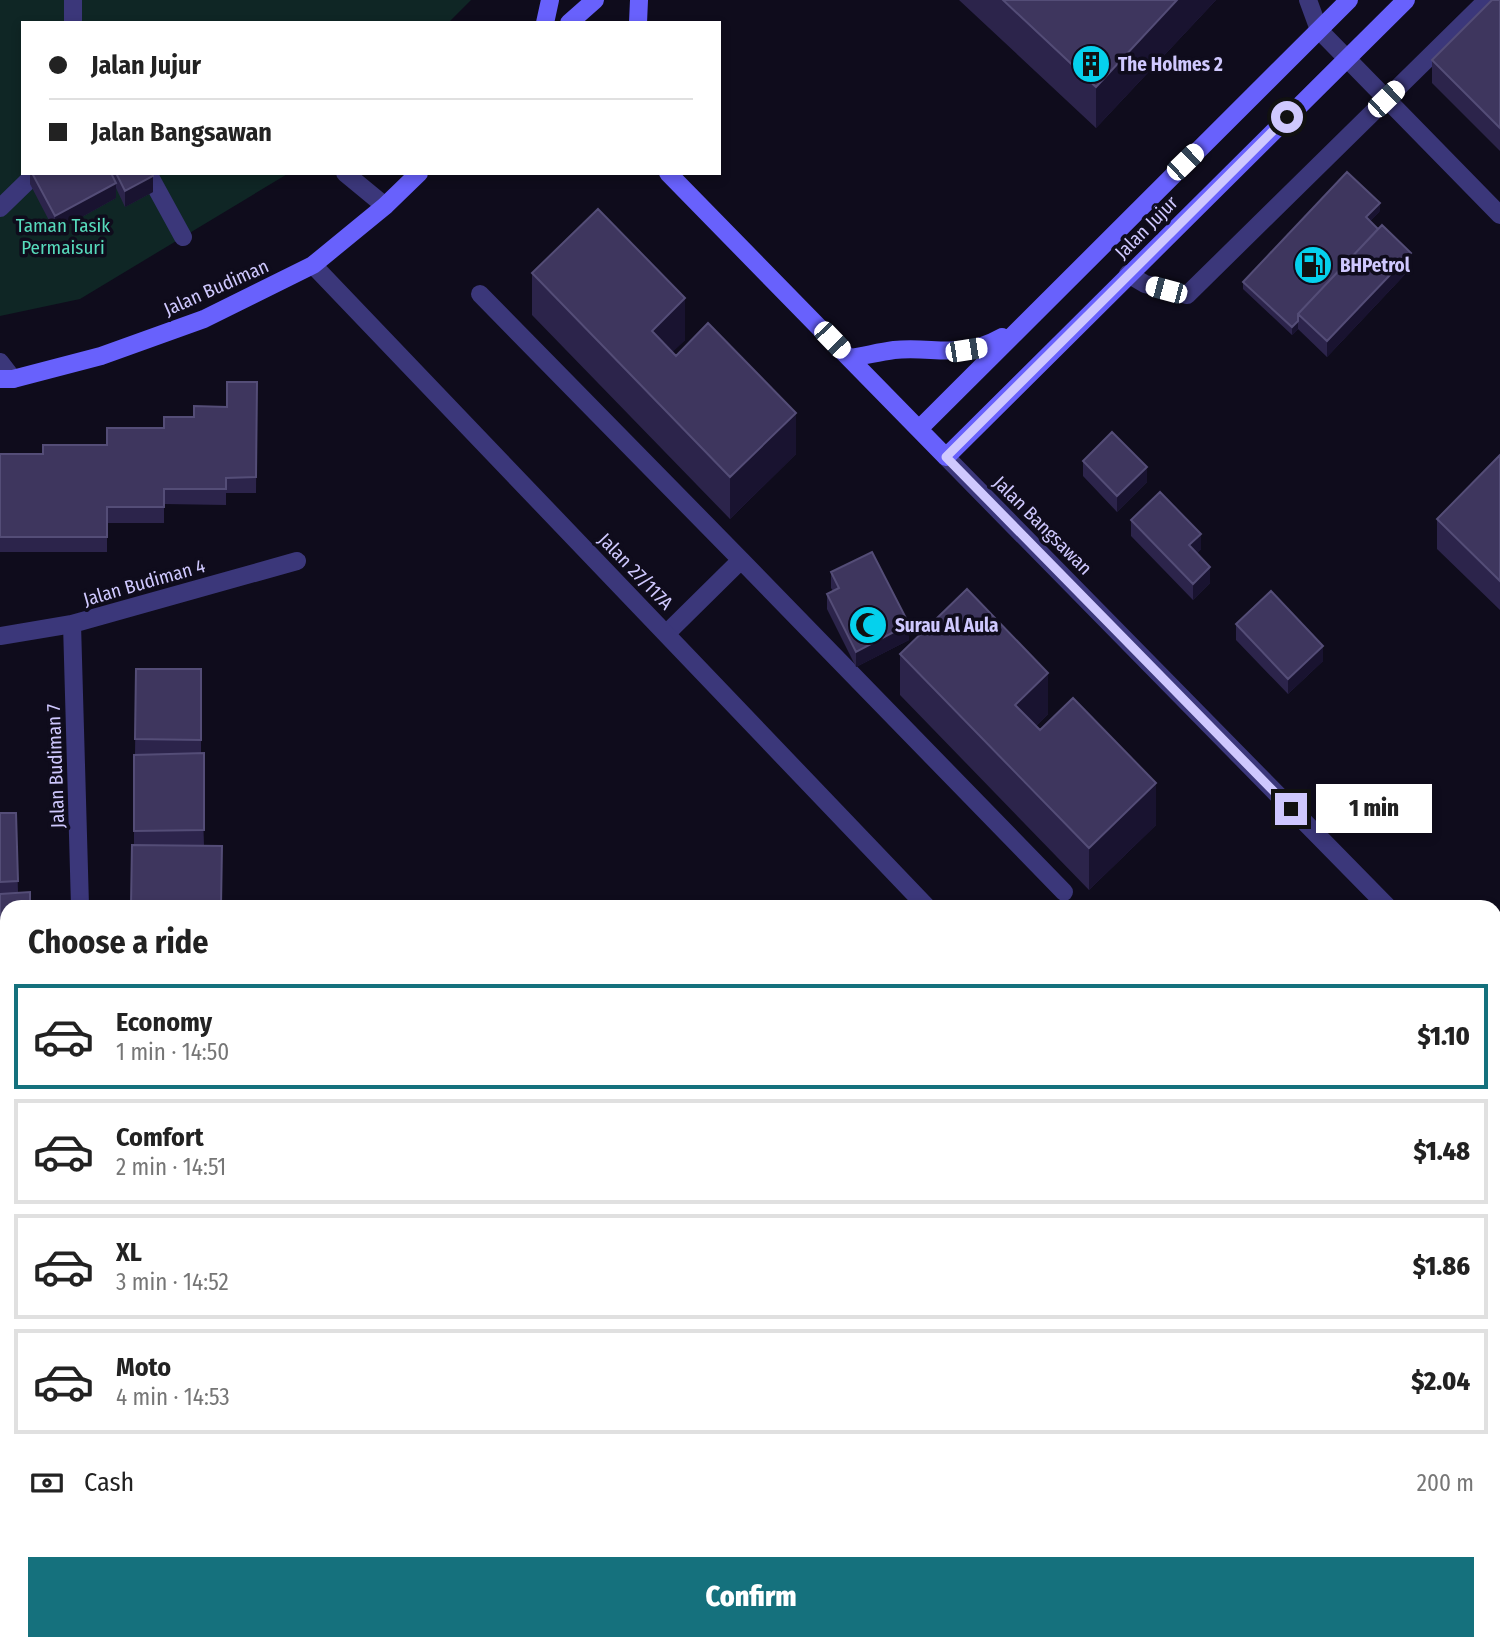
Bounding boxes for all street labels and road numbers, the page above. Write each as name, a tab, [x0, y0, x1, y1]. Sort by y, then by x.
street label: Jalan Jujur	[1110, 191, 1183, 264]
street label: Jalan Budiman	[160, 254, 272, 321]
street label: Jalan Bangsawan	[988, 471, 1097, 580]
street label: Jalan 27/117A	[593, 528, 678, 614]
street label: Jalan Budiman 4	[80, 554, 208, 611]
street label: Jalan Budiman 7	[42, 703, 69, 829]

